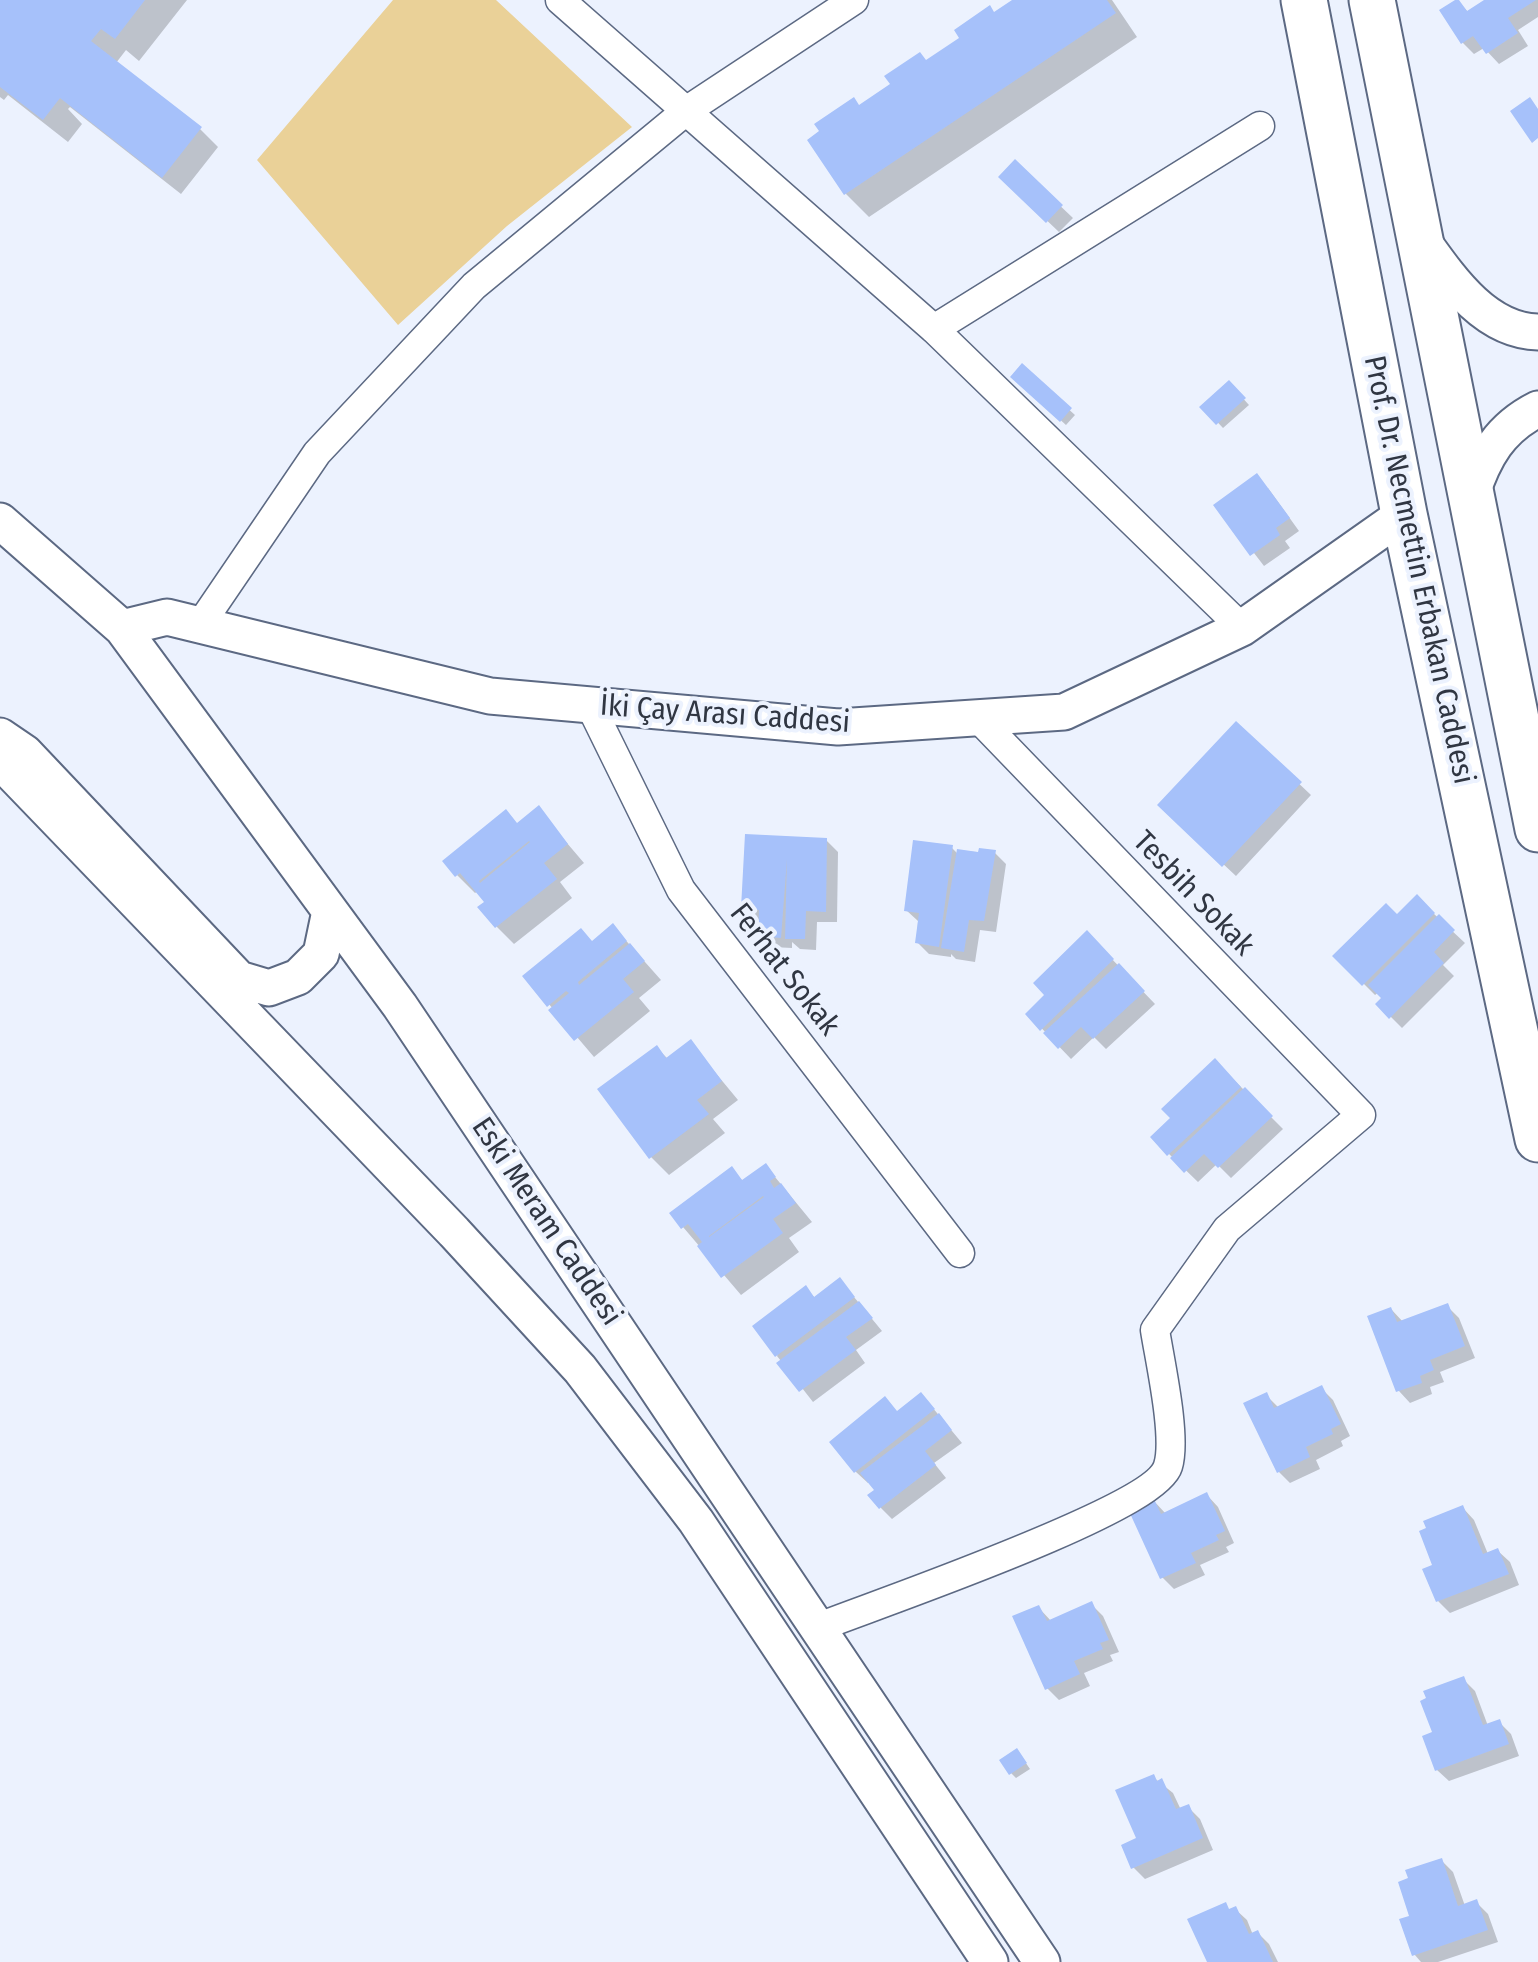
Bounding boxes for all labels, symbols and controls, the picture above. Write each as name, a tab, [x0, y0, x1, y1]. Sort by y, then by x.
street label: Prof. Dr. Necmettin Erbakan Caddesi	[1355, 353, 1481, 787]
street label: İki Çay Arası Caddesi	[599, 688, 851, 742]
street label: Tesbih Sokak	[1125, 824, 1261, 964]
street label: Ferhat Sokak	[721, 897, 847, 1043]
street label: Eski Meram Caddesi	[463, 1111, 629, 1333]

